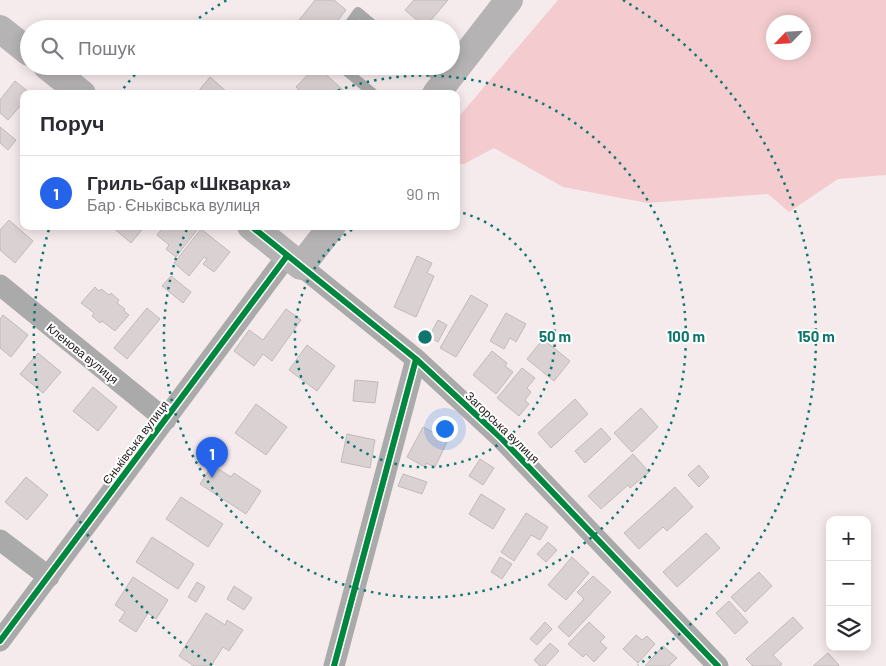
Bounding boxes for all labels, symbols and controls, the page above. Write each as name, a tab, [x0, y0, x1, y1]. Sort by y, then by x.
north arrow	[766, 15, 811, 60]
search box	[20, 20, 460, 75]
icon: search	[38, 34, 66, 62]
text: Пошук	[78, 36, 135, 59]
text: Поруч	[40, 110, 104, 135]
text: Гриль-бар «Шкварка»	[87, 171, 291, 194]
text: 1	[53, 184, 59, 203]
text: 90 m	[406, 184, 440, 203]
text: Бар · Єньківська вулиця	[87, 195, 260, 214]
street label: Кленова вулиця	[44, 320, 122, 387]
text: 50 m	[539, 327, 571, 345]
text: 100 m	[667, 327, 705, 345]
text: 150 m	[797, 327, 835, 345]
centre of rings	[416, 328, 434, 346]
street label: Загорська вулиця	[462, 388, 543, 466]
street label: Єньківська вулиця	[99, 397, 172, 487]
your location	[432, 416, 458, 442]
pin: 1	[196, 437, 228, 478]
map controls	[826, 516, 871, 651]
button: +	[826, 516, 871, 561]
button: −	[826, 561, 871, 606]
button: layers	[826, 606, 871, 651]

